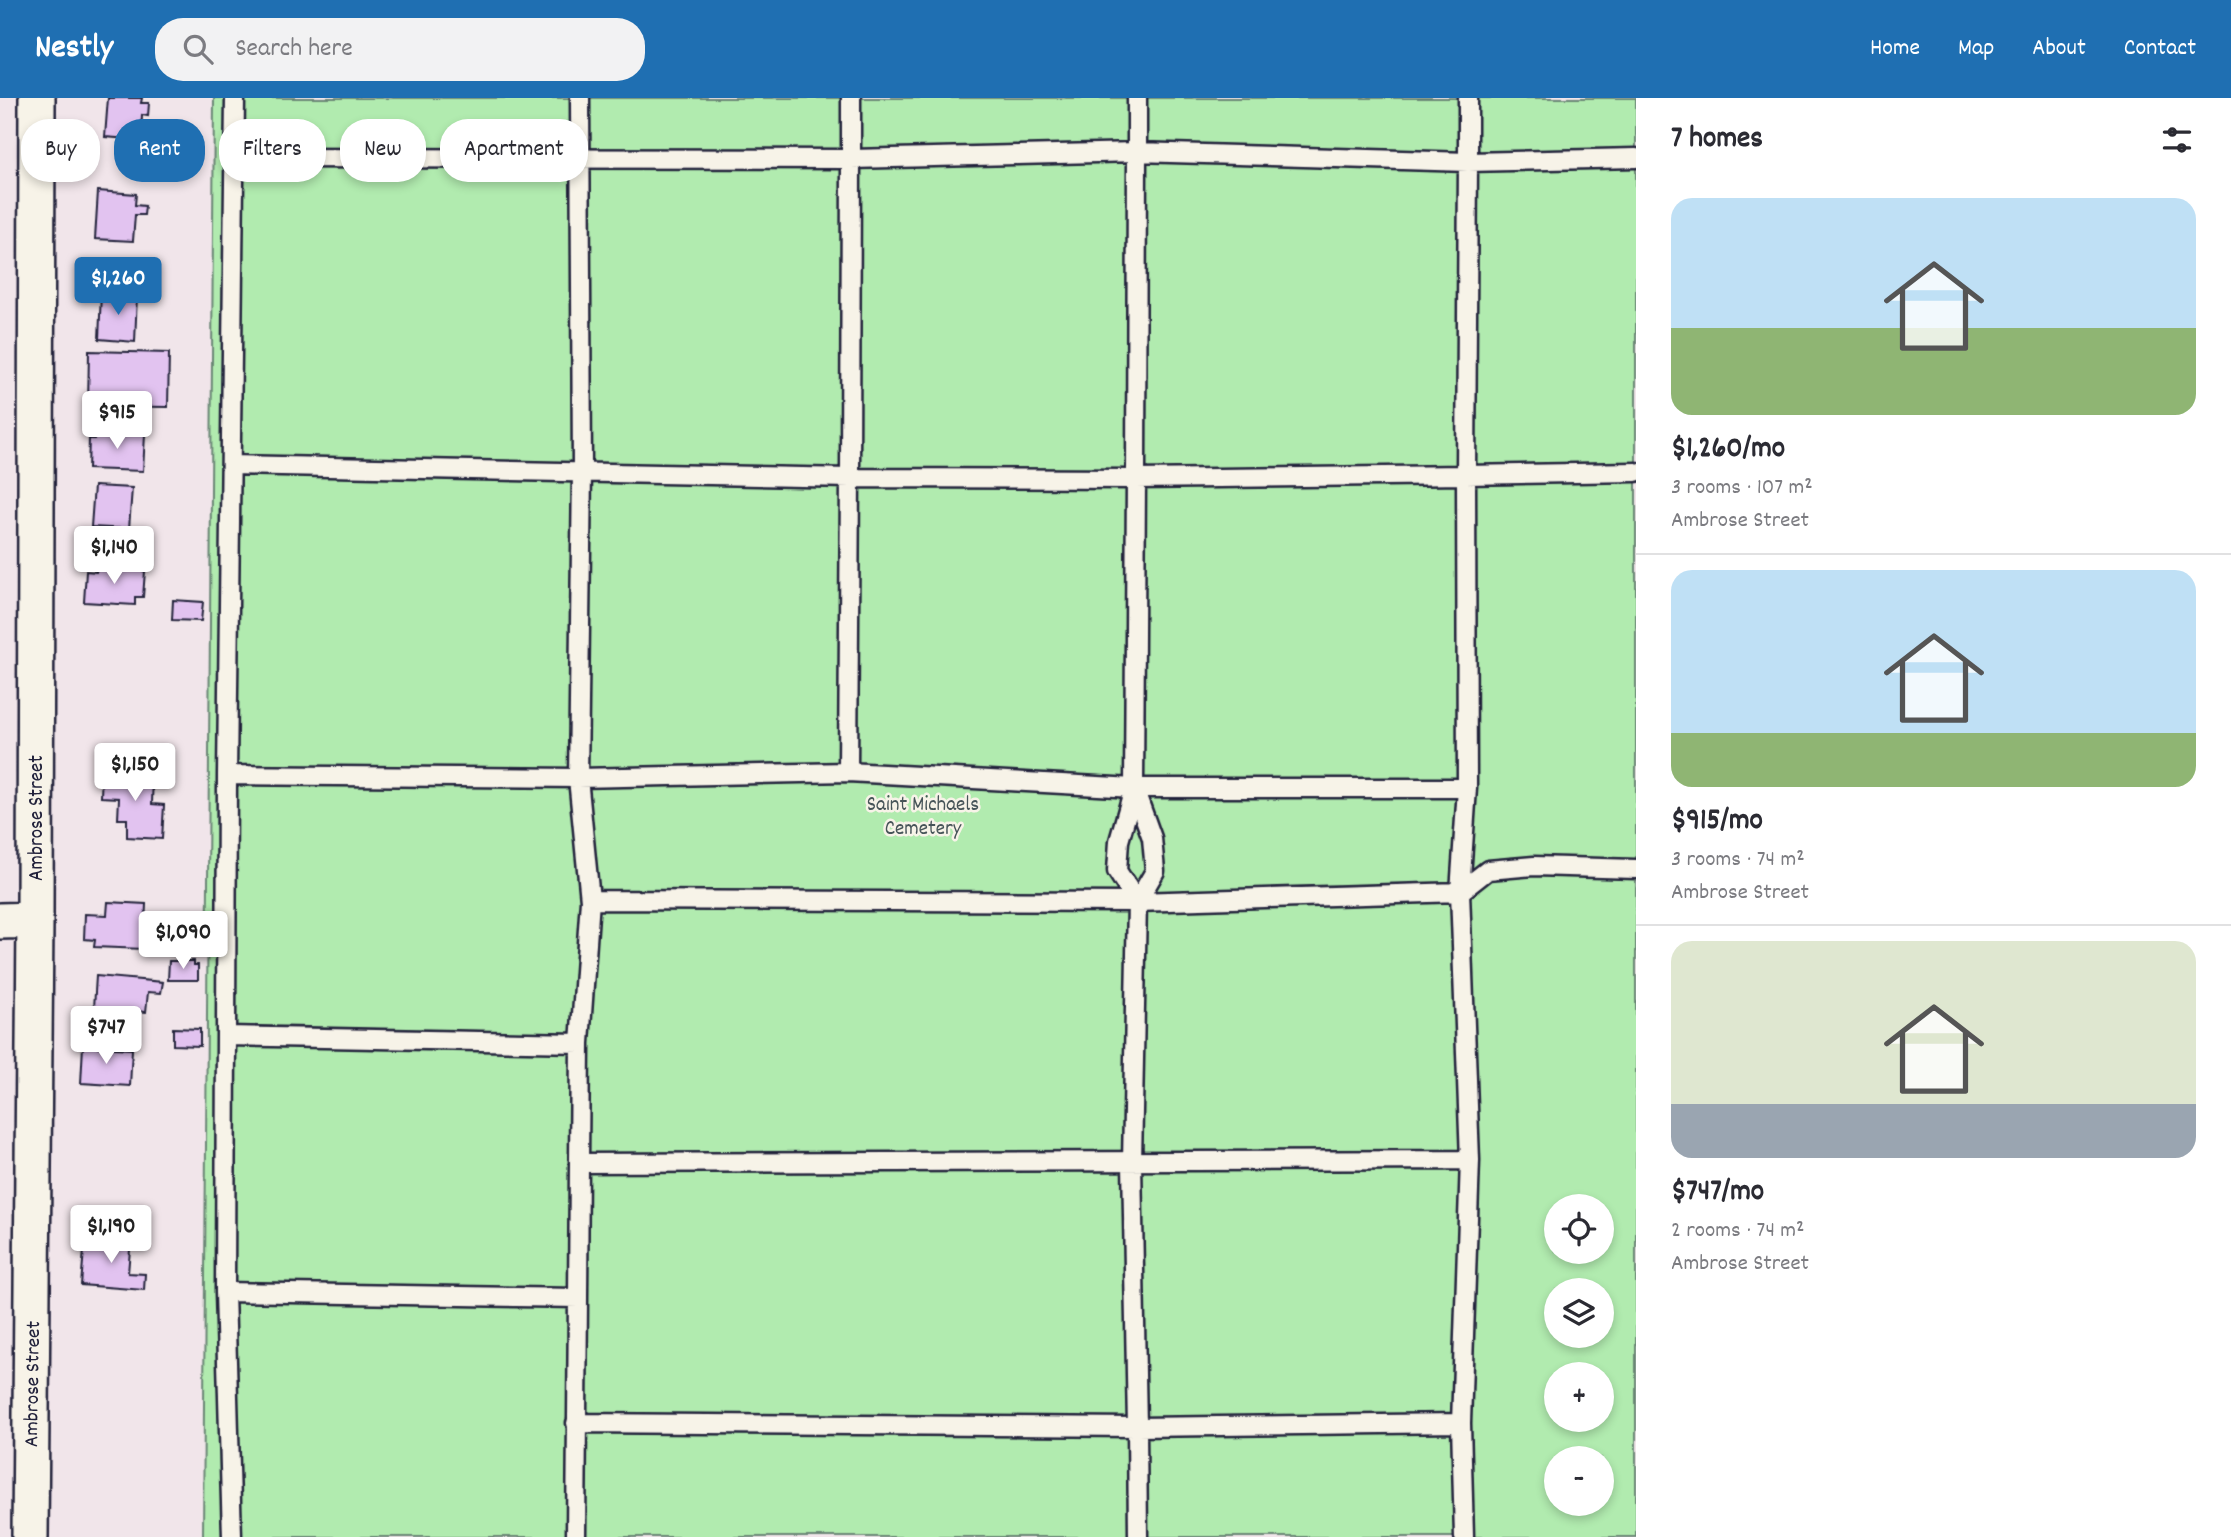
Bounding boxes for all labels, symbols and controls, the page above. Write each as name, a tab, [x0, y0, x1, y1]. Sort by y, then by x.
search box	[155, 18, 645, 81]
text: Nestly	[35, 26, 113, 73]
icon: search	[179, 30, 217, 68]
text: Search here	[235, 31, 353, 68]
text: Home	[1870, 32, 1920, 66]
text: Map	[1958, 32, 1994, 66]
text: About	[2032, 32, 2086, 66]
text: Contact	[2124, 32, 2196, 66]
chip: Buy	[21, 119, 100, 182]
chip: Rent	[114, 119, 205, 182]
chip: Filters	[219, 119, 326, 182]
chip: New	[340, 119, 426, 182]
chip: Apartment	[440, 119, 588, 182]
text: 7 homes	[1671, 119, 1763, 162]
icon: filters	[2158, 121, 2196, 159]
icon: home	[1871, 243, 1997, 369]
pin: $1,260	[61, 258, 175, 317]
text: $1,260	[91, 263, 145, 296]
pin: $915	[76, 392, 158, 451]
text: $915	[98, 397, 136, 430]
text: $1,260/mo	[1671, 429, 1785, 472]
text: 3 rooms · 107 m²	[1671, 472, 1813, 505]
text: Ambrose Street	[1671, 505, 1809, 538]
pin: $1,140	[57, 526, 171, 586]
text: $1,140	[90, 532, 138, 565]
icon: home	[1871, 615, 1997, 741]
pin: $1,150	[78, 744, 192, 803]
text: $1,150	[110, 749, 160, 782]
street label: Ambrose Street	[23, 755, 53, 881]
park label: Saint Michaels Cemetery	[867, 791, 979, 845]
text: $915/mo	[1671, 801, 1763, 844]
text: 3 rooms · 74 m²	[1671, 844, 1805, 877]
text: Ambrose Street	[1671, 877, 1809, 910]
pin: $1,090	[126, 912, 240, 971]
text: $1,090	[155, 917, 211, 950]
icon: home	[1871, 986, 1997, 1112]
pin: $747	[65, 1006, 147, 1066]
text: $747	[87, 1012, 125, 1045]
text: $747/mo	[1671, 1172, 1764, 1215]
map controls	[1544, 1194, 1614, 1516]
button: locate	[1544, 1194, 1614, 1264]
pin: $1,190	[54, 1206, 168, 1265]
text: $1,190	[86, 1211, 136, 1244]
text: 2 rooms · 74 m²	[1671, 1215, 1804, 1248]
text: Ambrose Street	[1671, 1248, 1809, 1281]
button: layers	[1544, 1278, 1614, 1348]
street label: Ambrose Street	[18, 1321, 50, 1447]
button: +	[1544, 1362, 1614, 1432]
button: −	[1544, 1446, 1614, 1516]

